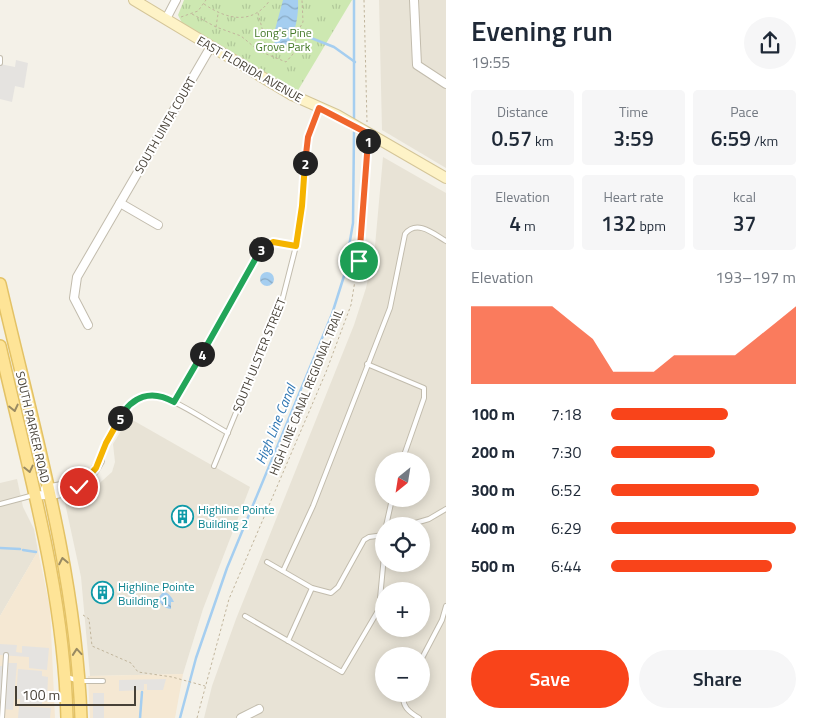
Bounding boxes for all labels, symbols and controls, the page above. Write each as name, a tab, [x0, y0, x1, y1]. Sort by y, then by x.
text: Evening run	[471, 9, 613, 52]
button: share	[744, 17, 796, 69]
park label: Long's Pine Grove Park	[254, 23, 312, 56]
street label: EAST FLORIDA AVENUE	[193, 31, 307, 107]
text: 19:55	[471, 50, 510, 74]
street label: SOUTH UINTA COURT	[129, 72, 201, 177]
text: Distance	[497, 101, 548, 122]
text: Time	[619, 101, 648, 122]
text: Pace	[730, 101, 759, 122]
text: 0.57	[492, 122, 532, 154]
text: 3:59	[613, 122, 654, 154]
text: 6:59	[711, 122, 751, 154]
pin: 1	[356, 128, 380, 154]
text: km	[532, 130, 553, 151]
text: /km	[751, 130, 778, 151]
text: 1	[365, 131, 372, 152]
pin: 2	[292, 150, 318, 176]
text: 2	[302, 153, 309, 174]
text: Elevation	[495, 186, 550, 207]
text: Heart rate	[603, 186, 664, 207]
text: kcal	[733, 186, 756, 207]
text: 4	[509, 207, 521, 239]
text: 132	[601, 207, 636, 239]
text: 37	[733, 207, 756, 239]
text: m	[521, 215, 536, 236]
text: bpm	[636, 215, 666, 236]
pin: 3	[248, 236, 274, 262]
text: 3	[258, 239, 265, 260]
pin	[338, 240, 380, 282]
icon: arrive	[345, 247, 373, 275]
text: Elevation	[471, 265, 533, 289]
text: 193–197 m	[715, 265, 796, 289]
street label: SOUTH ULSTER STREET	[227, 294, 291, 415]
street label: HIGH LINE CANAL REGIONAL TRAIL	[264, 306, 348, 478]
pin: 4	[190, 342, 214, 366]
text: 4	[199, 344, 206, 365]
street label: SOUTH PARKER ROAD	[11, 369, 55, 485]
water label: High Line Canal	[249, 379, 301, 467]
text: 100 m	[471, 402, 515, 426]
text: 7:18	[551, 402, 581, 426]
one-way arrow	[8, 403, 19, 412]
pin: 5	[108, 406, 132, 430]
text: 5	[117, 408, 124, 429]
text: 200 m	[471, 440, 515, 464]
text: 7:30	[551, 440, 581, 464]
north arrow	[375, 452, 430, 508]
map controls	[375, 452, 430, 702]
one-way arrow	[23, 465, 34, 474]
pin	[58, 466, 100, 508]
icon: check	[65, 473, 93, 501]
text: 300 m	[471, 478, 515, 502]
text: 6:52	[551, 478, 581, 502]
place label: Highline Pointe Building 2	[198, 500, 275, 533]
building icon: Highline Pointe Building 2	[170, 504, 194, 528]
text: 400 m	[471, 516, 515, 540]
text: 6:29	[551, 516, 581, 540]
button: locate	[375, 517, 430, 572]
text: 500 m	[471, 554, 515, 578]
text: 6:44	[551, 554, 581, 578]
one-way arrow	[58, 557, 69, 565]
place label: Highline Pointe Building 1	[118, 577, 195, 610]
building icon: Highline Pointe Building 1	[90, 581, 114, 605]
button: +	[375, 582, 430, 637]
button: −	[375, 647, 430, 702]
one-way arrow	[72, 648, 83, 656]
button: Save	[471, 650, 629, 708]
button: Share	[639, 650, 796, 708]
scale bar	[15, 683, 136, 706]
text: 100 m	[22, 684, 60, 705]

